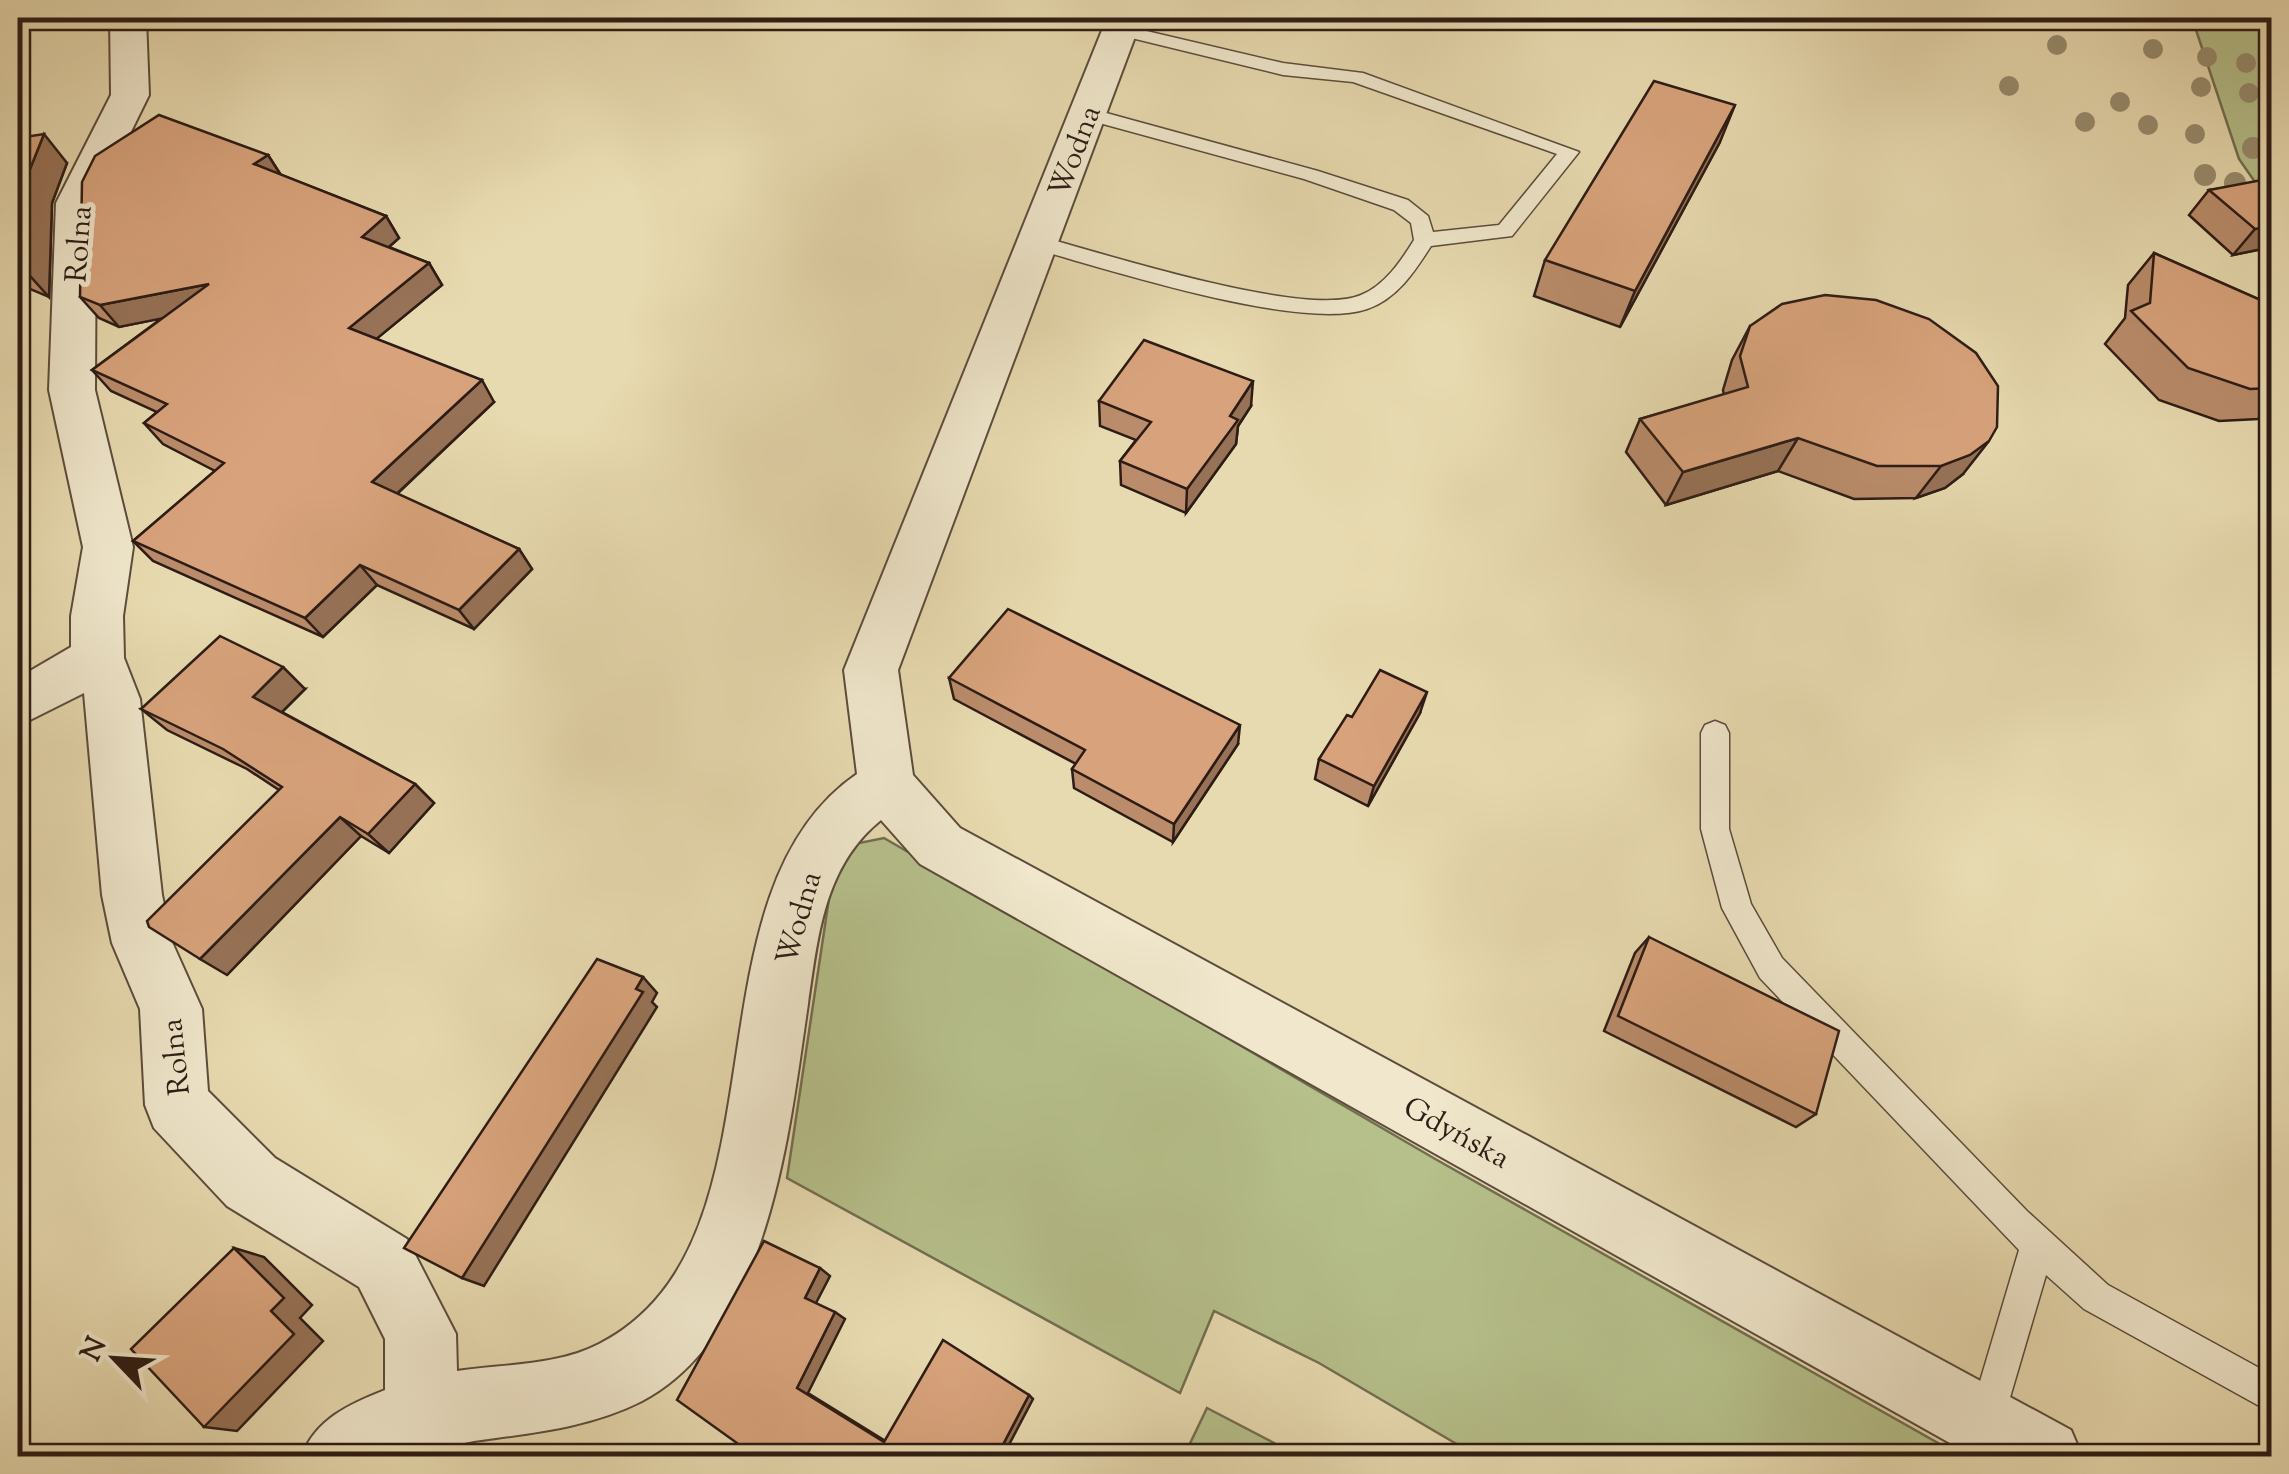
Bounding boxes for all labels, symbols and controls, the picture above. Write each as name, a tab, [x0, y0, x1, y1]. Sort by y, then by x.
street label: Wodna	[1039, 100, 1114, 204]
street label: Rolna	[56, 204, 105, 284]
street label: Wodna	[767, 867, 834, 970]
street label: Rolna	[152, 1016, 203, 1097]
street label: Gdyńska	[1395, 1087, 1517, 1181]
north arrow	[65, 1309, 165, 1409]
text: N	[72, 1331, 118, 1368]

